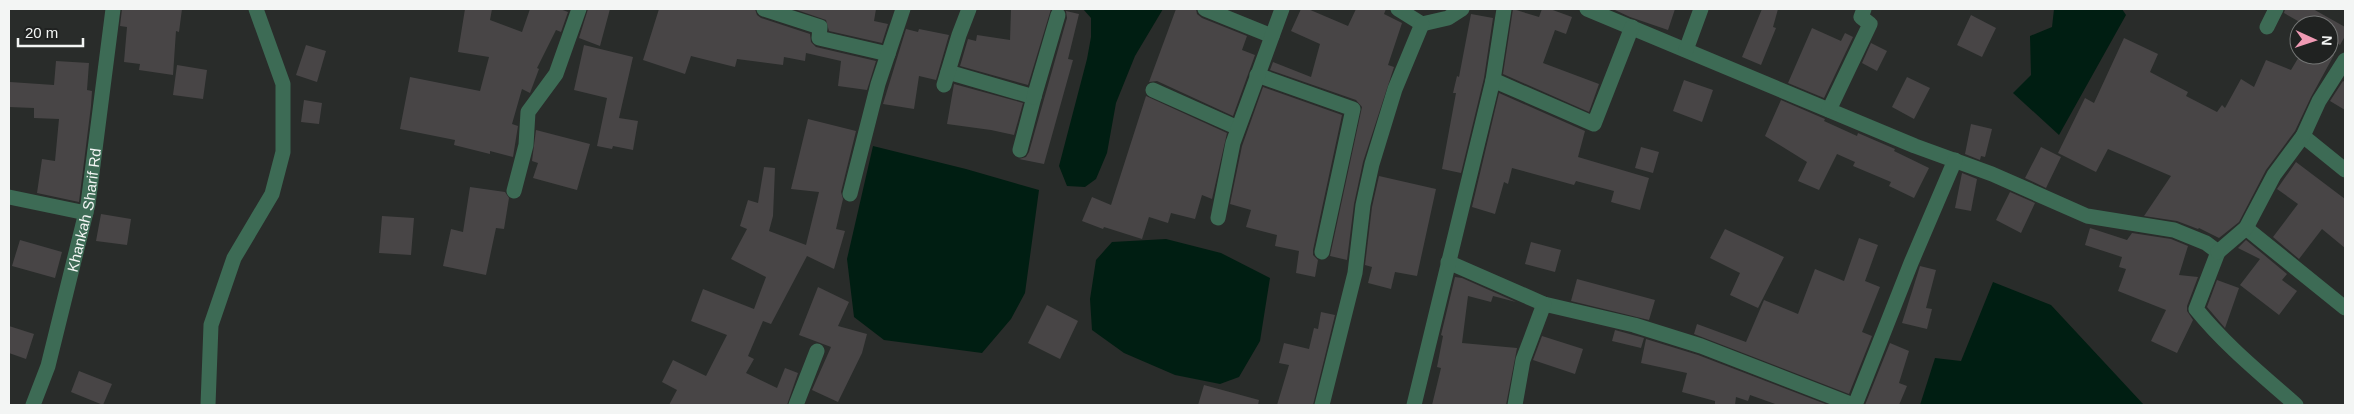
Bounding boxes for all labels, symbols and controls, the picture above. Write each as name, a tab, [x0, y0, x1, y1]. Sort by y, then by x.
scale bar	[18, 15, 82, 47]
north arrow	[2289, 15, 2339, 65]
text: 20 m	[25, 24, 58, 41]
text: N	[2319, 35, 2335, 46]
street label: Khankah Sharif Rd	[63, 147, 104, 274]

